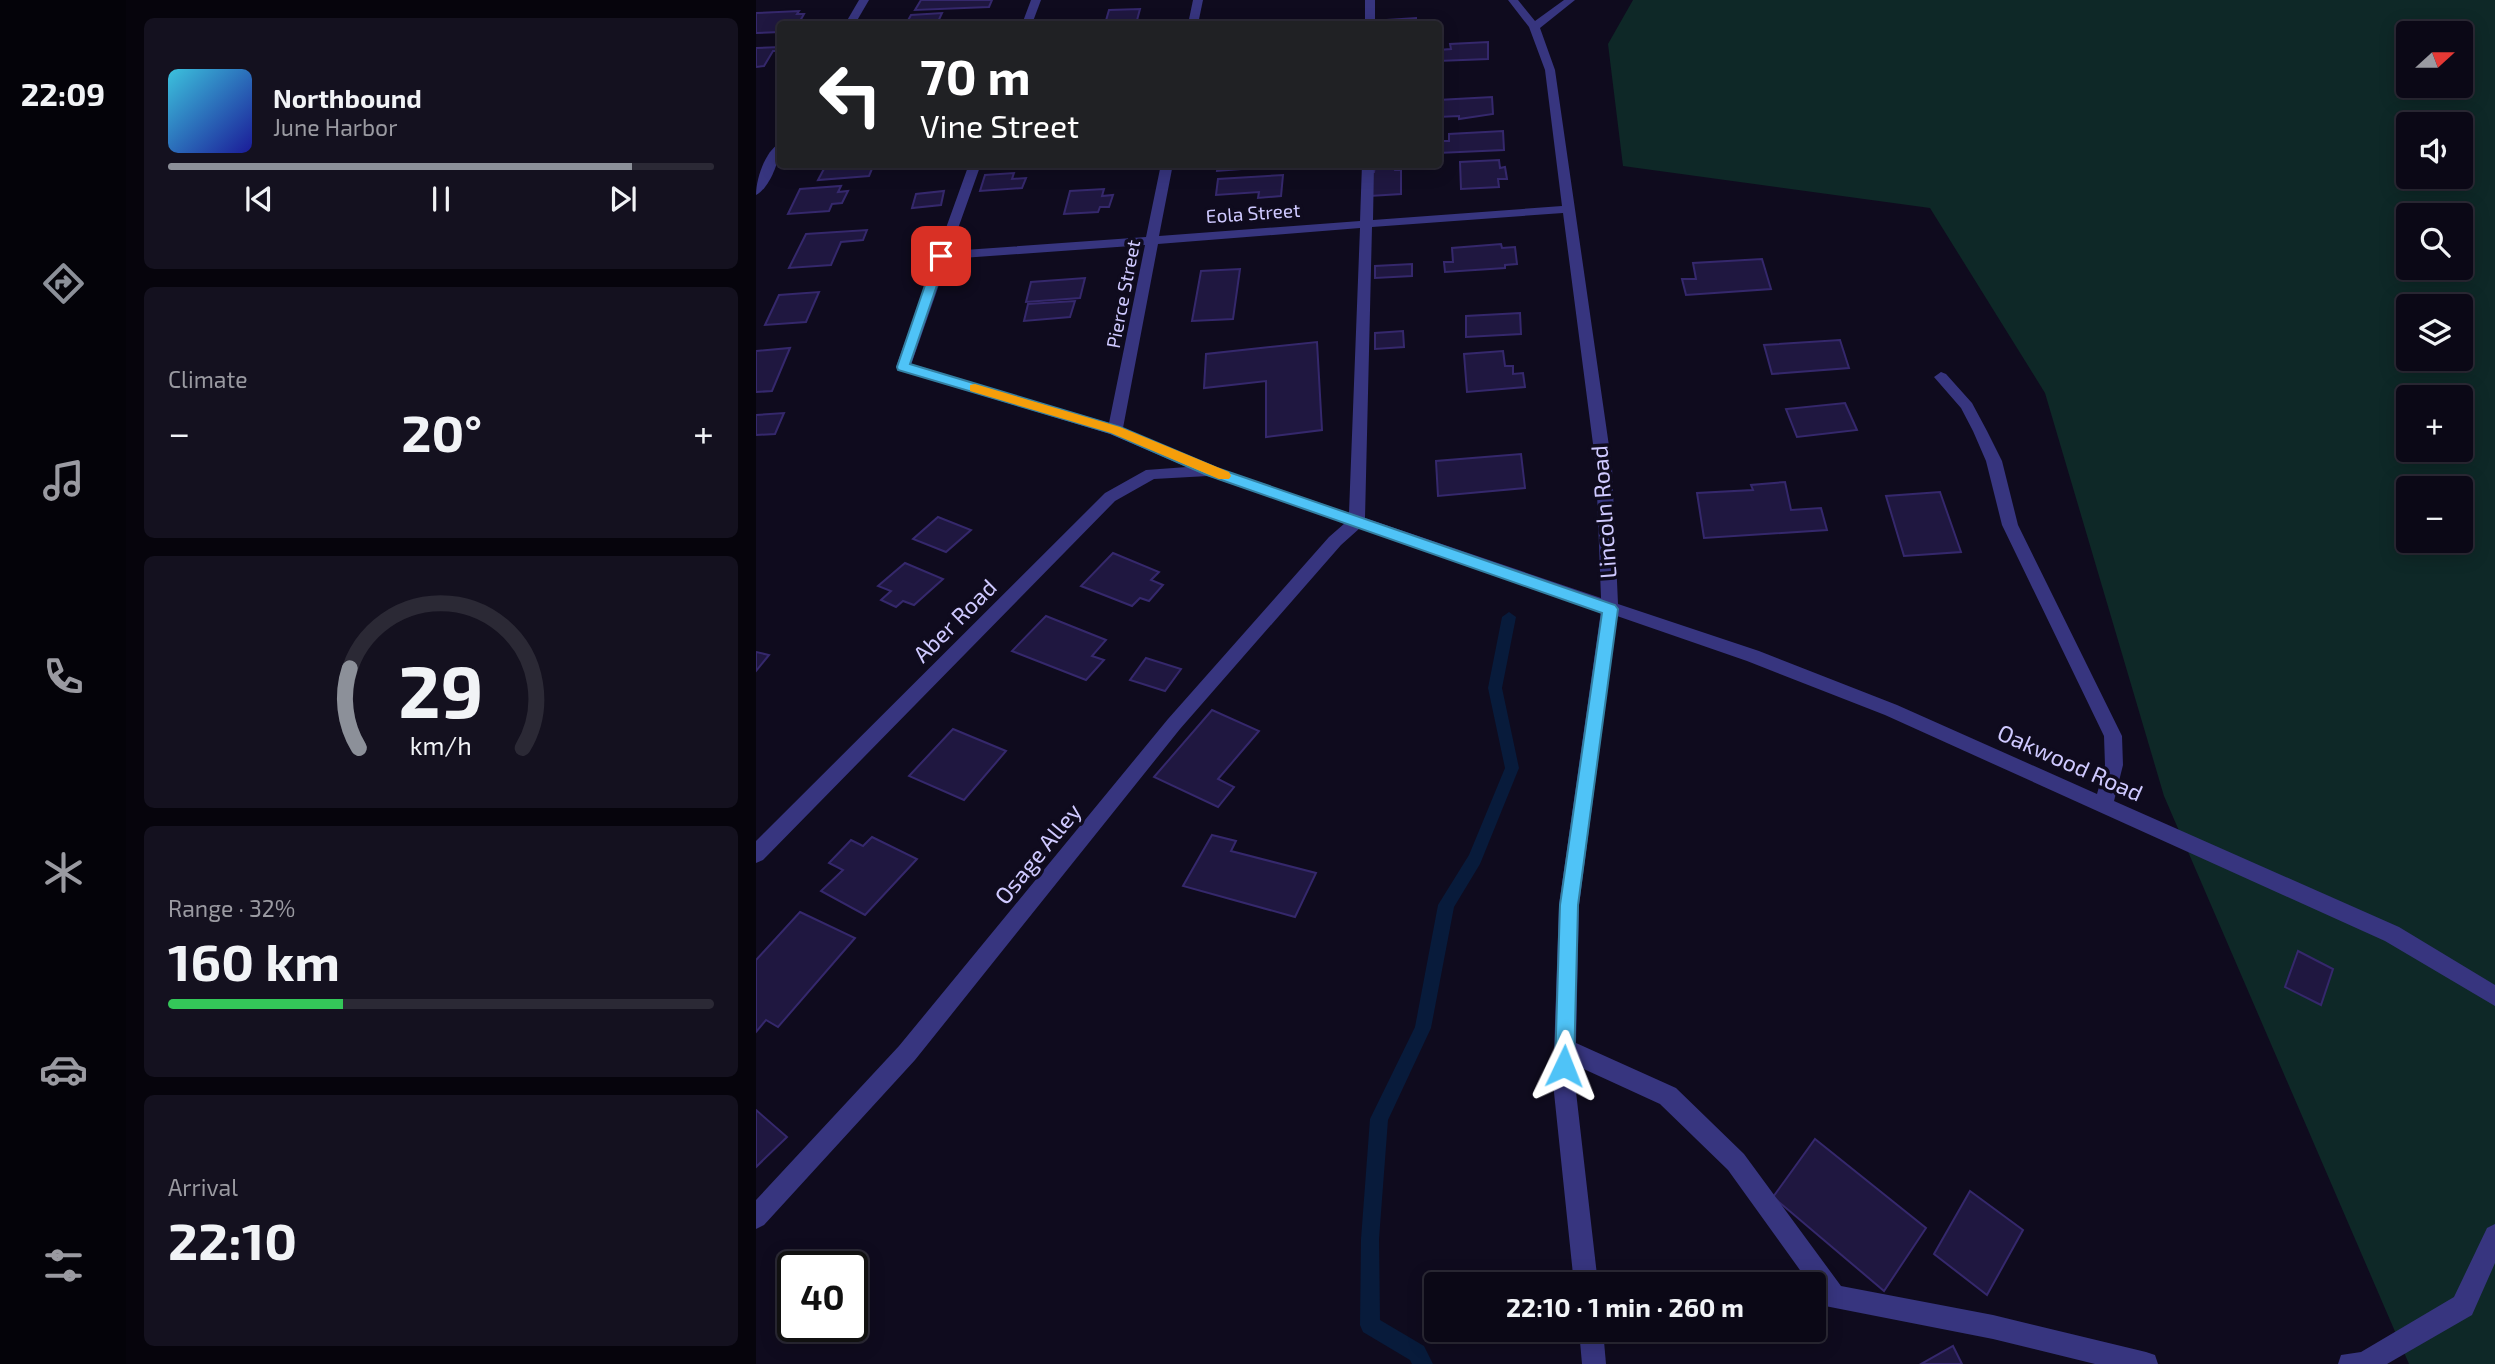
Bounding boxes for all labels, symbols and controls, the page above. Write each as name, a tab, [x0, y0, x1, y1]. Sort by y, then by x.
north arrow	[2396, 21, 2473, 98]
map controls	[2396, 21, 2473, 553]
text: 70 m	[920, 46, 1031, 105]
icon: left	[805, 49, 896, 140]
text: 22:09	[21, 74, 105, 112]
text: Northbound	[273, 82, 422, 113]
text: Vine Street	[920, 106, 1079, 144]
button: sound	[2396, 112, 2473, 189]
text: June Harbor	[273, 113, 397, 141]
icon: previous	[240, 180, 278, 218]
icon: pause	[422, 180, 460, 218]
icon: next	[604, 180, 642, 218]
street label: Eola Street	[1205, 198, 1301, 227]
button: search	[2396, 203, 2473, 280]
pin	[911, 226, 971, 286]
icon: arrive	[922, 237, 960, 275]
street label: Pierce Street	[1101, 238, 1144, 350]
icon: directions	[39, 259, 88, 308]
button: layers	[2396, 294, 2473, 371]
text: Climate	[168, 365, 248, 393]
button: +	[2396, 385, 2473, 462]
text: 20°	[401, 400, 482, 462]
text: −	[168, 409, 190, 455]
text: +	[693, 409, 714, 455]
street label: Lincoln Road	[1584, 445, 1622, 580]
icon: music	[39, 456, 88, 505]
button: −	[2396, 476, 2473, 553]
street label: Aber Road	[907, 573, 1002, 668]
text: 29	[398, 645, 484, 733]
icon: phone	[39, 652, 88, 701]
street label: Oakwood Road	[1993, 718, 2147, 807]
text: km/h	[410, 730, 472, 760]
street label: Osage Alley	[988, 797, 1086, 909]
icon: climate	[39, 848, 88, 897]
text: Range · 32%	[168, 894, 295, 922]
text: 160 km	[168, 929, 340, 991]
position arrow	[1527, 1029, 1601, 1103]
icon: car	[39, 1045, 88, 1094]
text: Arrival	[168, 1173, 238, 1201]
text: 22:10	[168, 1208, 297, 1270]
icon: filters	[39, 1241, 88, 1290]
speed limit sign: 40	[777, 1251, 868, 1342]
text: 22:10 · 1 min · 260 m	[1506, 1291, 1744, 1322]

